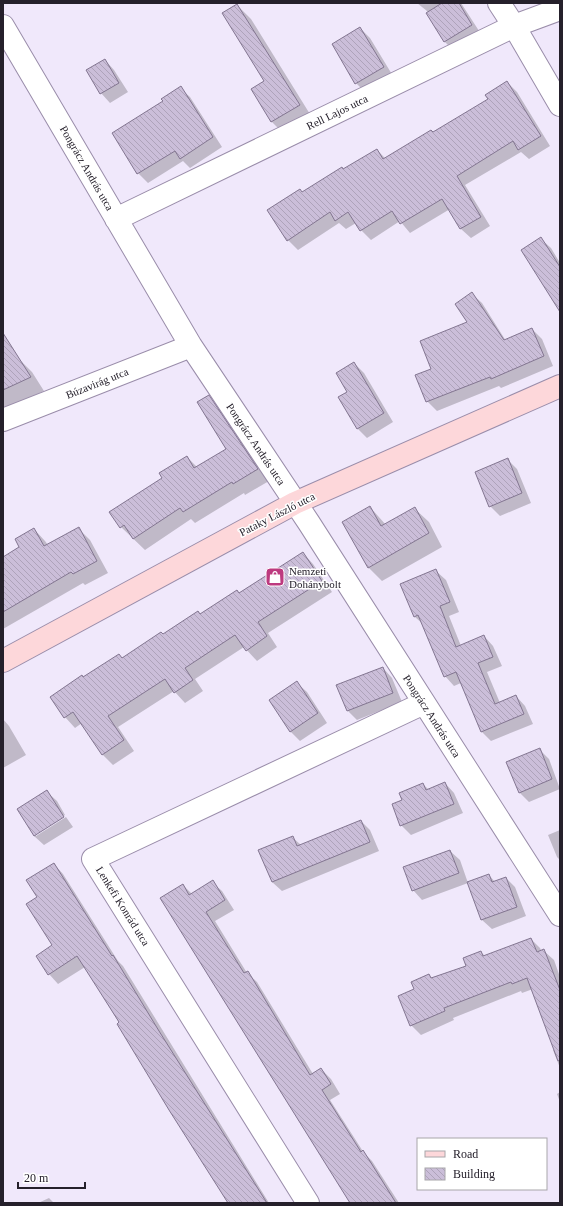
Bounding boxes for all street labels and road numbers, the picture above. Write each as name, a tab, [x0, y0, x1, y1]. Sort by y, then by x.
street label: Rell Lajos utca	[304, 92, 370, 132]
street label: Pongrácz András utca	[58, 123, 116, 213]
street label: Búzavirág utca	[64, 365, 130, 401]
street label: Pongrácz András utca	[224, 401, 288, 487]
street label: Pataky László utca	[237, 490, 317, 538]
street label: Pongrácz András utca	[401, 673, 463, 760]
street label: Lenkefi Konrád utca	[94, 864, 152, 948]

